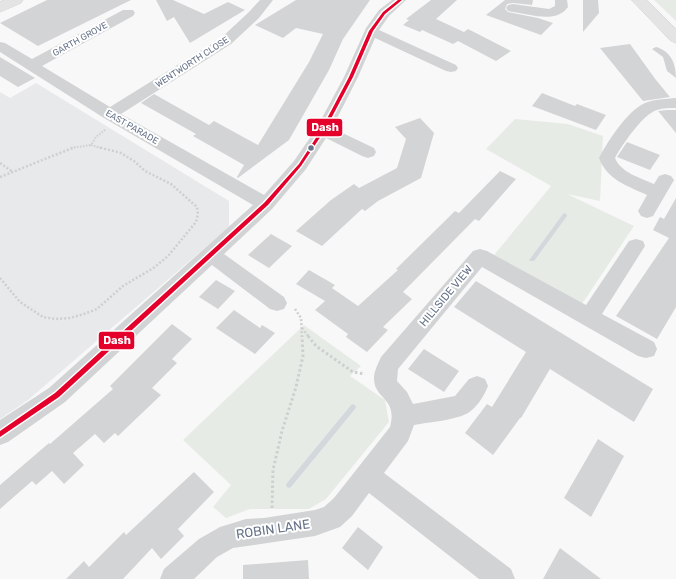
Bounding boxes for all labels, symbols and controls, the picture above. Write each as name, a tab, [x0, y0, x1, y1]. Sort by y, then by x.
street label: GARTH GROVE	[51, 20, 109, 58]
street label: WENTWORTH CLOSE	[154, 35, 230, 89]
street label: EAST PARADE	[104, 108, 160, 146]
line badge: Dash	[306, 118, 343, 137]
text: Dash	[311, 121, 339, 134]
unlabelled marker	[306, 143, 316, 153]
street label: HILLSIDE VIEW	[417, 263, 475, 329]
line badge: Dash	[98, 331, 135, 350]
text: Dash	[103, 334, 131, 347]
street label: ROBIN LANE	[235, 516, 311, 542]

